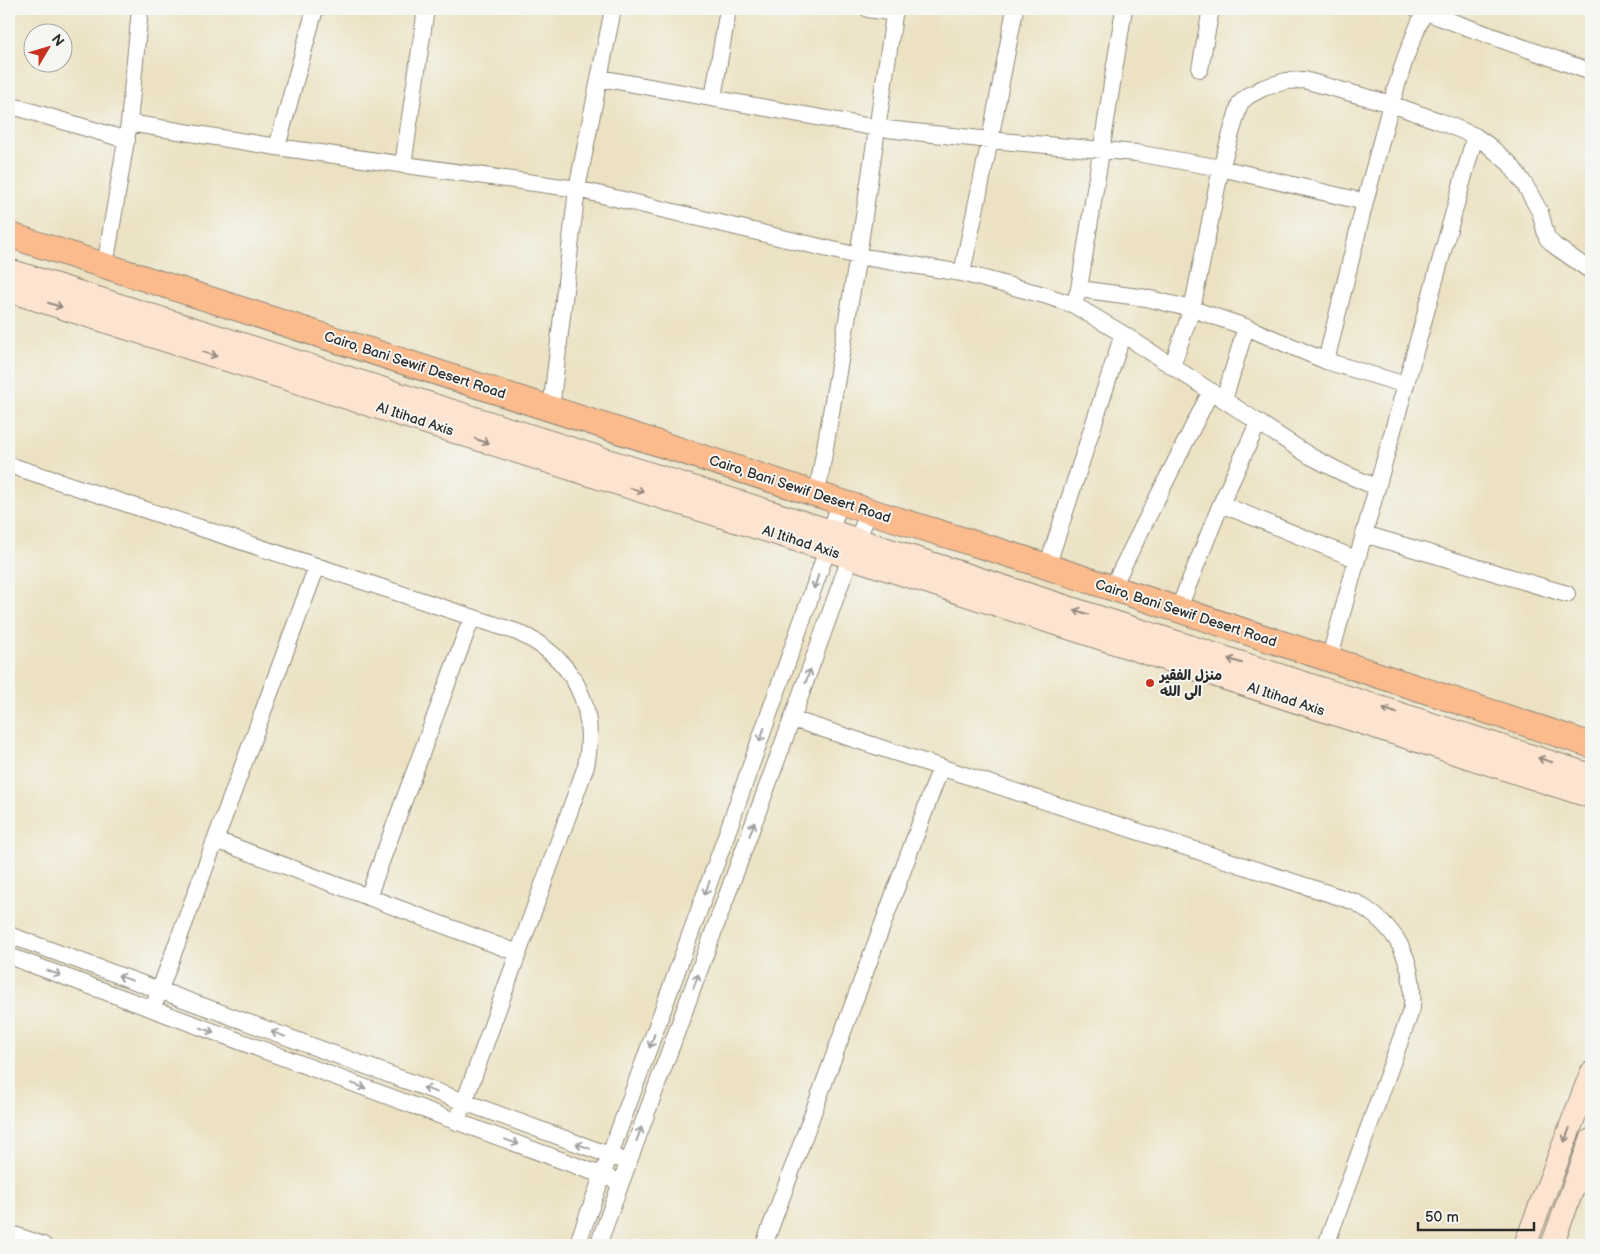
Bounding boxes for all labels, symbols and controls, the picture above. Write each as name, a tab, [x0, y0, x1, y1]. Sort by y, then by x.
north arrow	[22, 22, 72, 72]
text: N	[48, 31, 68, 50]
one-way arrow	[47, 301, 63, 311]
street label: Cairo, Bani Sewif Desert Road	[322, 328, 508, 402]
one-way arrow	[202, 350, 218, 360]
street label: Al Itihad Axis	[374, 399, 456, 439]
one-way arrow	[473, 436, 489, 446]
street label: Cairo, Bani Sewif Desert Road	[707, 452, 893, 526]
one-way arrow	[628, 486, 644, 495]
street label: Al Itihad Axis	[760, 522, 842, 562]
one-way arrow	[811, 574, 820, 589]
street label: Cairo, Bani Sewif Desert Road	[1093, 576, 1279, 650]
one-way arrow	[1073, 606, 1089, 616]
one-way arrow	[1228, 656, 1244, 665]
place label: منزل الفقير الى الله	[1158, 667, 1222, 700]
one-way arrow	[804, 669, 813, 685]
marker: منزل الفقير الى الله	[1144, 677, 1156, 689]
street label: Al Itihad Axis	[1245, 679, 1327, 719]
one-way arrow	[1382, 705, 1398, 715]
one-way arrow	[757, 727, 766, 742]
one-way arrow	[1537, 755, 1553, 765]
one-way arrow	[748, 822, 757, 837]
one-way arrow	[702, 880, 711, 896]
one-way arrow	[46, 969, 62, 978]
one-way arrow	[118, 973, 134, 982]
one-way arrow	[692, 974, 701, 990]
one-way arrow	[199, 1026, 214, 1035]
one-way arrow	[271, 1029, 286, 1038]
one-way arrow	[647, 1033, 656, 1048]
one-way arrow	[351, 1082, 366, 1091]
one-way arrow	[423, 1085, 439, 1094]
one-way arrow	[635, 1127, 644, 1142]
one-way arrow	[1562, 1127, 1572, 1142]
one-way arrow	[503, 1138, 519, 1147]
one-way arrow	[576, 1141, 591, 1150]
scale bar	[1418, 1199, 1534, 1231]
text: 50 m	[1425, 1208, 1459, 1227]

